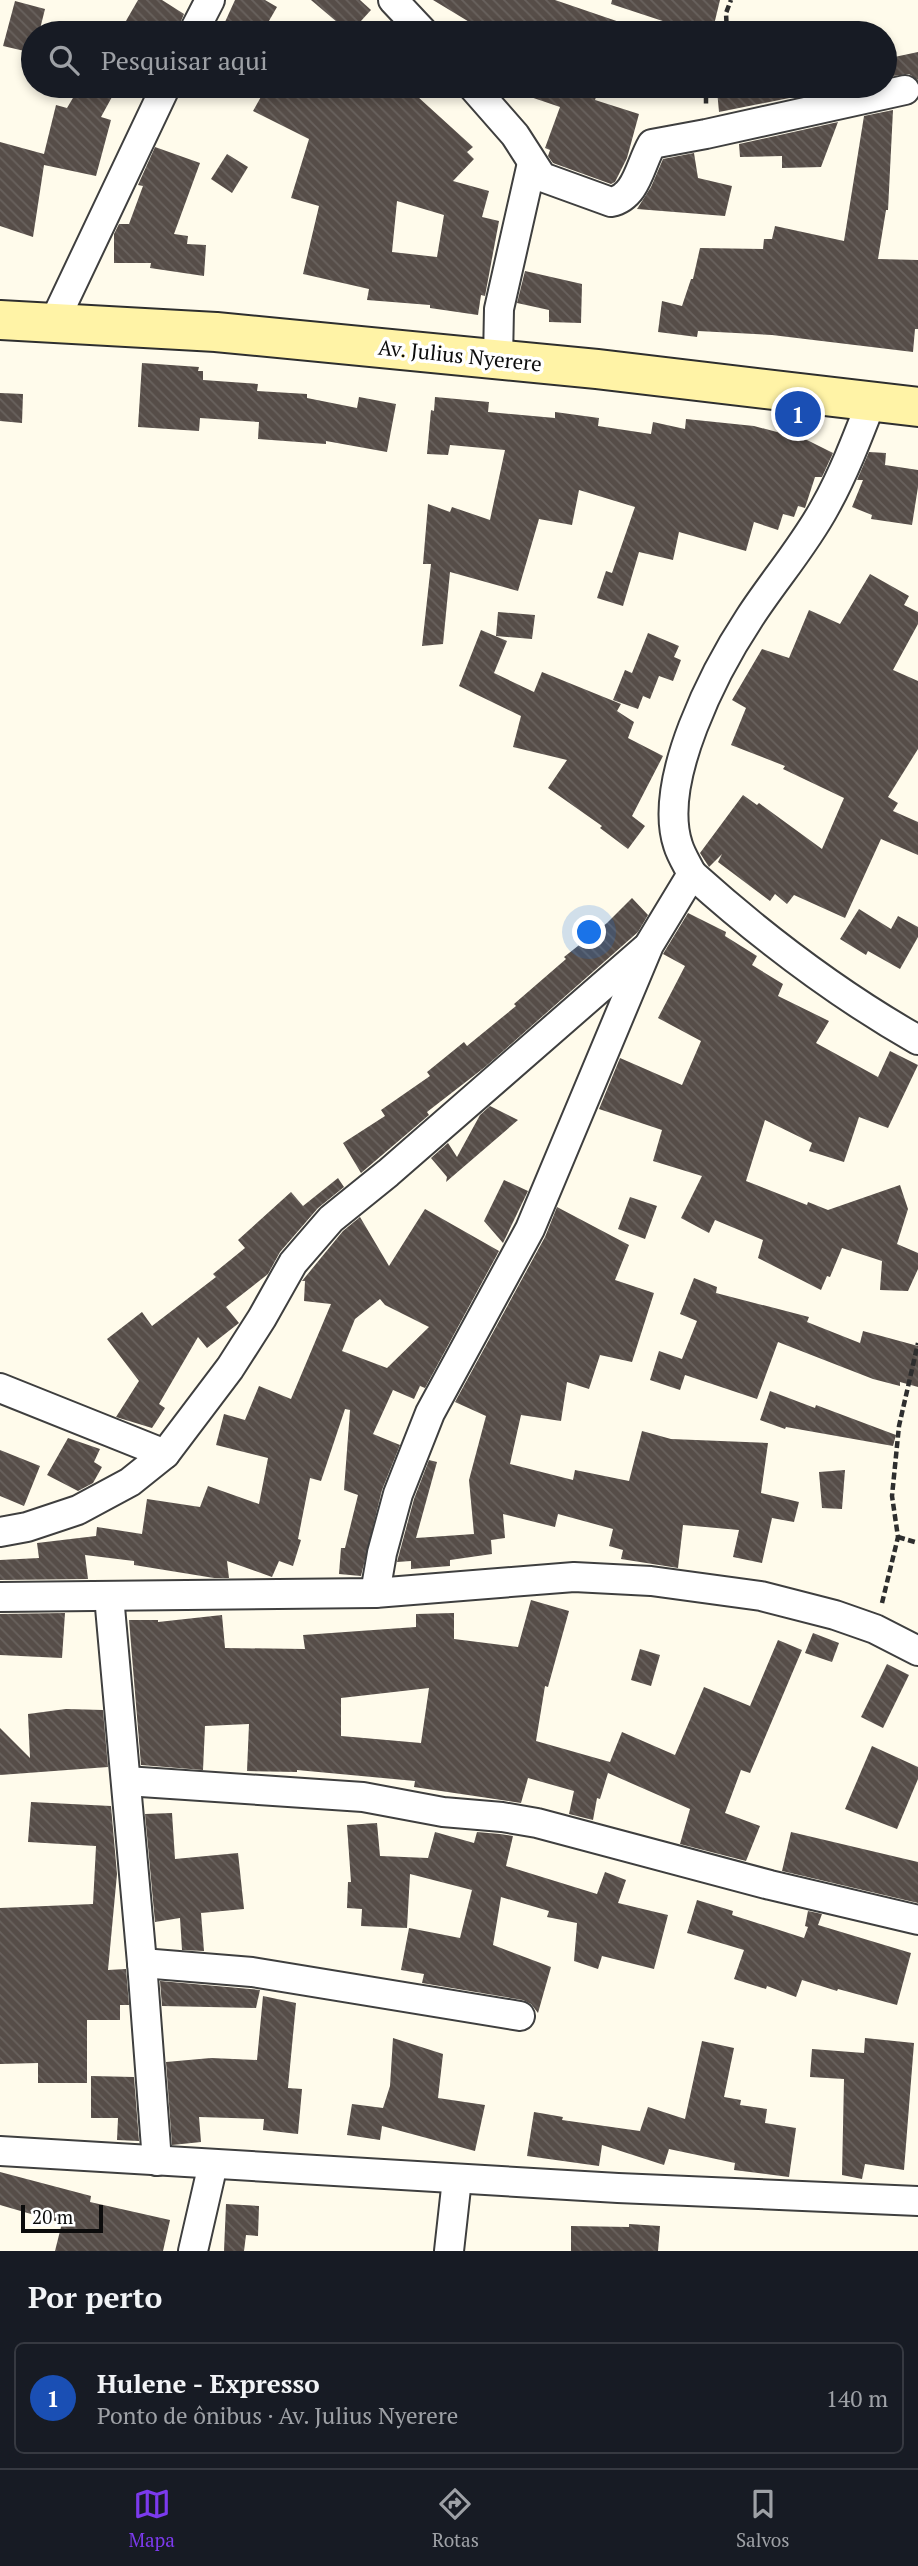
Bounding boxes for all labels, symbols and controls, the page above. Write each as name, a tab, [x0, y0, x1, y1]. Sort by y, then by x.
search box	[21, 21, 897, 98]
icon: search	[45, 41, 83, 79]
text: Pesquisar aqui	[101, 43, 268, 77]
street label: Av. Julius Nyerere	[377, 332, 543, 378]
pin: 1	[775, 388, 821, 440]
your location	[572, 915, 606, 949]
scale bar	[21, 2202, 103, 2234]
text: 20 m	[32, 2204, 73, 2229]
text: Por perto	[28, 2277, 162, 2317]
text: Hulene - Expresso	[97, 2366, 320, 2400]
text: 1	[47, 2383, 60, 2414]
text: 140 m	[826, 2383, 888, 2414]
text: Ponto de ônibus · Av. Julius Nyerere	[97, 2400, 458, 2431]
tab: Mapa	[129, 2485, 175, 2552]
tab: Rotas	[432, 2485, 479, 2552]
tab: Salvos	[736, 2485, 789, 2552]

